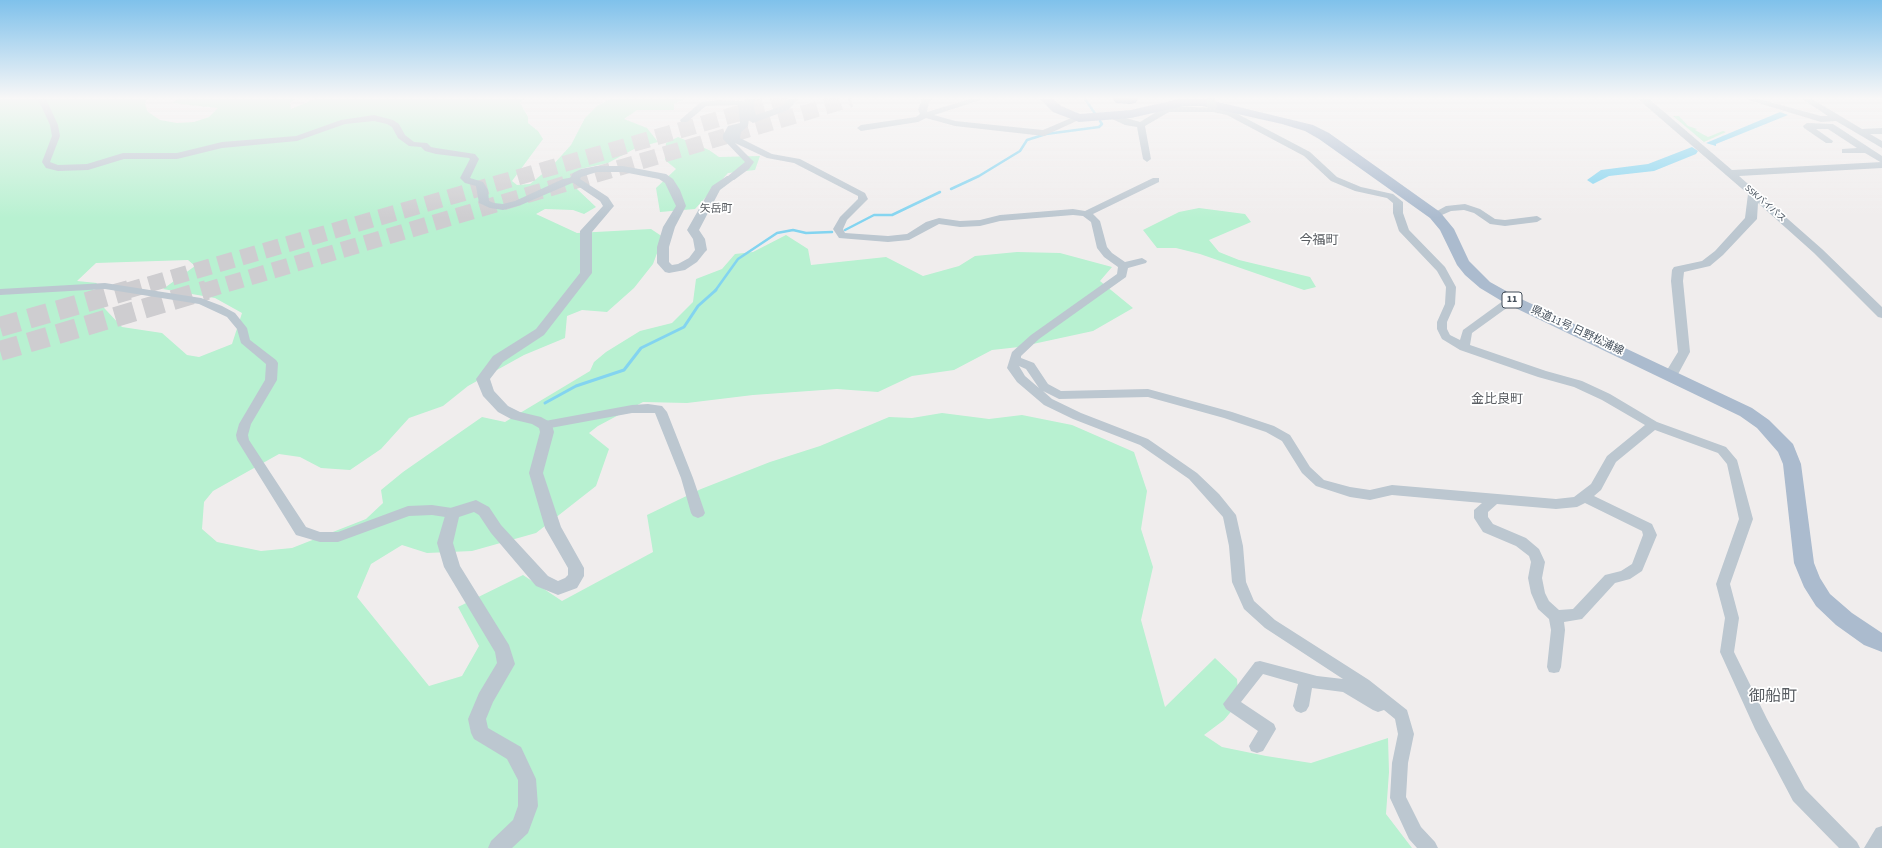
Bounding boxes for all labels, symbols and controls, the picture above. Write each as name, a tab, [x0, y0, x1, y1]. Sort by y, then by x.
street label: SSKバイパス	[1742, 183, 1788, 225]
district label: 矢岳町	[700, 203, 732, 217]
district label: 今福町	[1300, 233, 1338, 249]
road number: 11	[1502, 292, 1522, 308]
street label: 県道11号 日野松浦線	[1528, 304, 1626, 358]
district label: 金比良町	[1471, 392, 1523, 408]
district label: 御船町	[1749, 687, 1797, 707]

